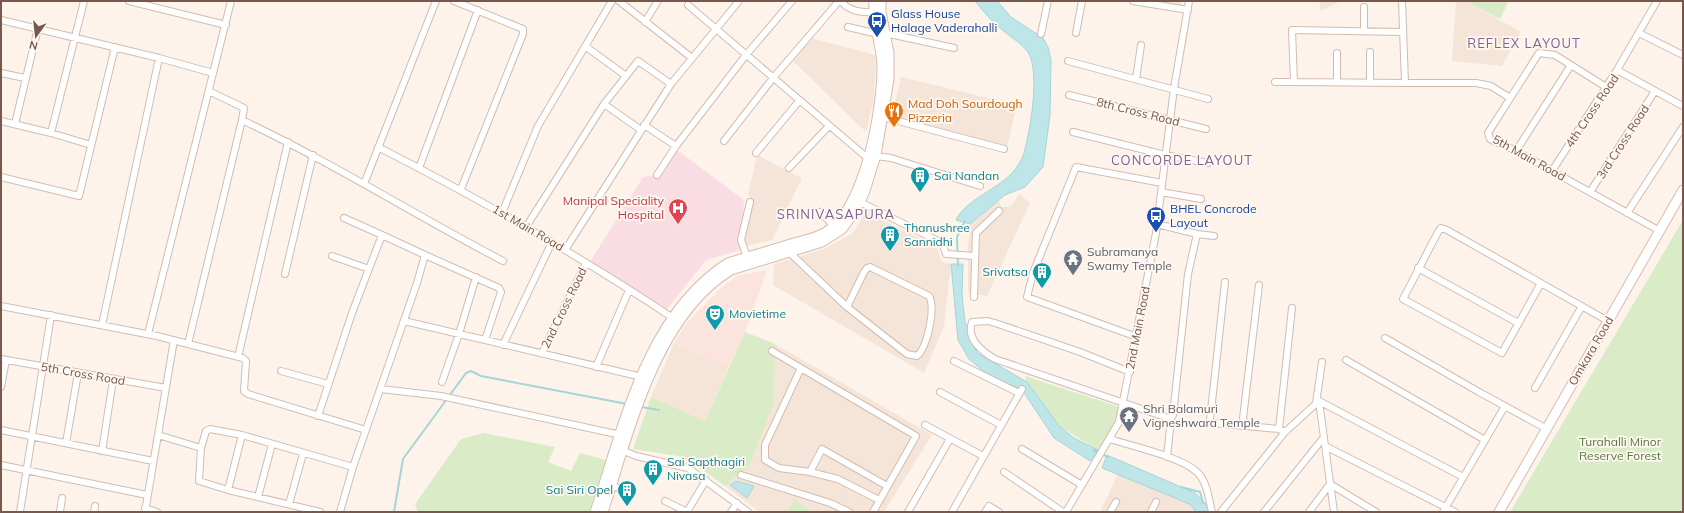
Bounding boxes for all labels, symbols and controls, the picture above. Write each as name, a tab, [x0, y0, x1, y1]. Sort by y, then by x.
place label: Glass House Halage Vaderahalli	[891, 6, 997, 35]
bus stop icon: Glass House Halage Vaderahalli	[866, 10, 888, 38]
north arrow	[16, 16, 56, 56]
district label: REFLEX LAYOUT	[1467, 35, 1581, 51]
text: N	[28, 38, 39, 53]
street label: 4th Cross Road	[1562, 71, 1622, 150]
street label: 8th Cross Road	[1095, 94, 1181, 129]
place label: Mad Doh Sourdough Pizzeria	[908, 96, 1023, 125]
restaurant icon: Mad Doh Sourdough Pizzeria	[883, 100, 905, 128]
street label: 3rd Cross Road	[1593, 102, 1652, 182]
street label: 5th Main Road	[1490, 131, 1569, 184]
district label: CONCORDE LAYOUT	[1111, 152, 1253, 168]
building icon: Sai Nandan	[909, 165, 931, 193]
place label: Sai Nandan	[934, 168, 999, 183]
place label: Manipal Speciality Hospital	[563, 193, 665, 222]
hospital icon: Manipal Speciality Hospital	[667, 197, 689, 225]
street label: 1st Main Road	[490, 201, 567, 254]
place label: BHEL Concrode Layout	[1170, 201, 1257, 230]
bus stop icon: BHEL Concrode Layout	[1145, 205, 1167, 233]
district label: SRINIVASAPURA	[777, 206, 895, 222]
place label: Thanushree Sannidhi	[904, 220, 970, 249]
building icon: Thanushree Sannidhi	[879, 224, 901, 252]
place label: Subramanya Swamy Temple	[1087, 244, 1172, 273]
temple icon: Subramanya Swamy Temple	[1062, 248, 1084, 276]
building icon: Srivatsa	[1031, 261, 1053, 289]
place label: Srivatsa	[983, 264, 1028, 279]
street label: 2nd Cross Road	[537, 265, 590, 351]
street label: 2nd Main Road	[1122, 285, 1153, 371]
theatre icon: Movietime	[704, 303, 726, 331]
place label: Movietime	[729, 306, 786, 321]
street label: Omkara Road	[1565, 314, 1616, 388]
street label: 5th Cross Road	[40, 359, 126, 388]
place label: Shri Balamuri Vigneshwara Temple	[1143, 401, 1260, 430]
temple icon: Shri Balamuri Vigneshwara Temple	[1118, 405, 1140, 433]
park label: Turahalli Minor Reserve Forest	[1579, 434, 1662, 463]
place label: Sai Sapthagiri Nivasa	[667, 454, 745, 483]
building icon: Sai Sapthagiri Nivasa	[642, 458, 664, 486]
building icon: Sai Siri Opel	[616, 479, 638, 507]
place label: Sai Siri Opel	[546, 482, 613, 497]

